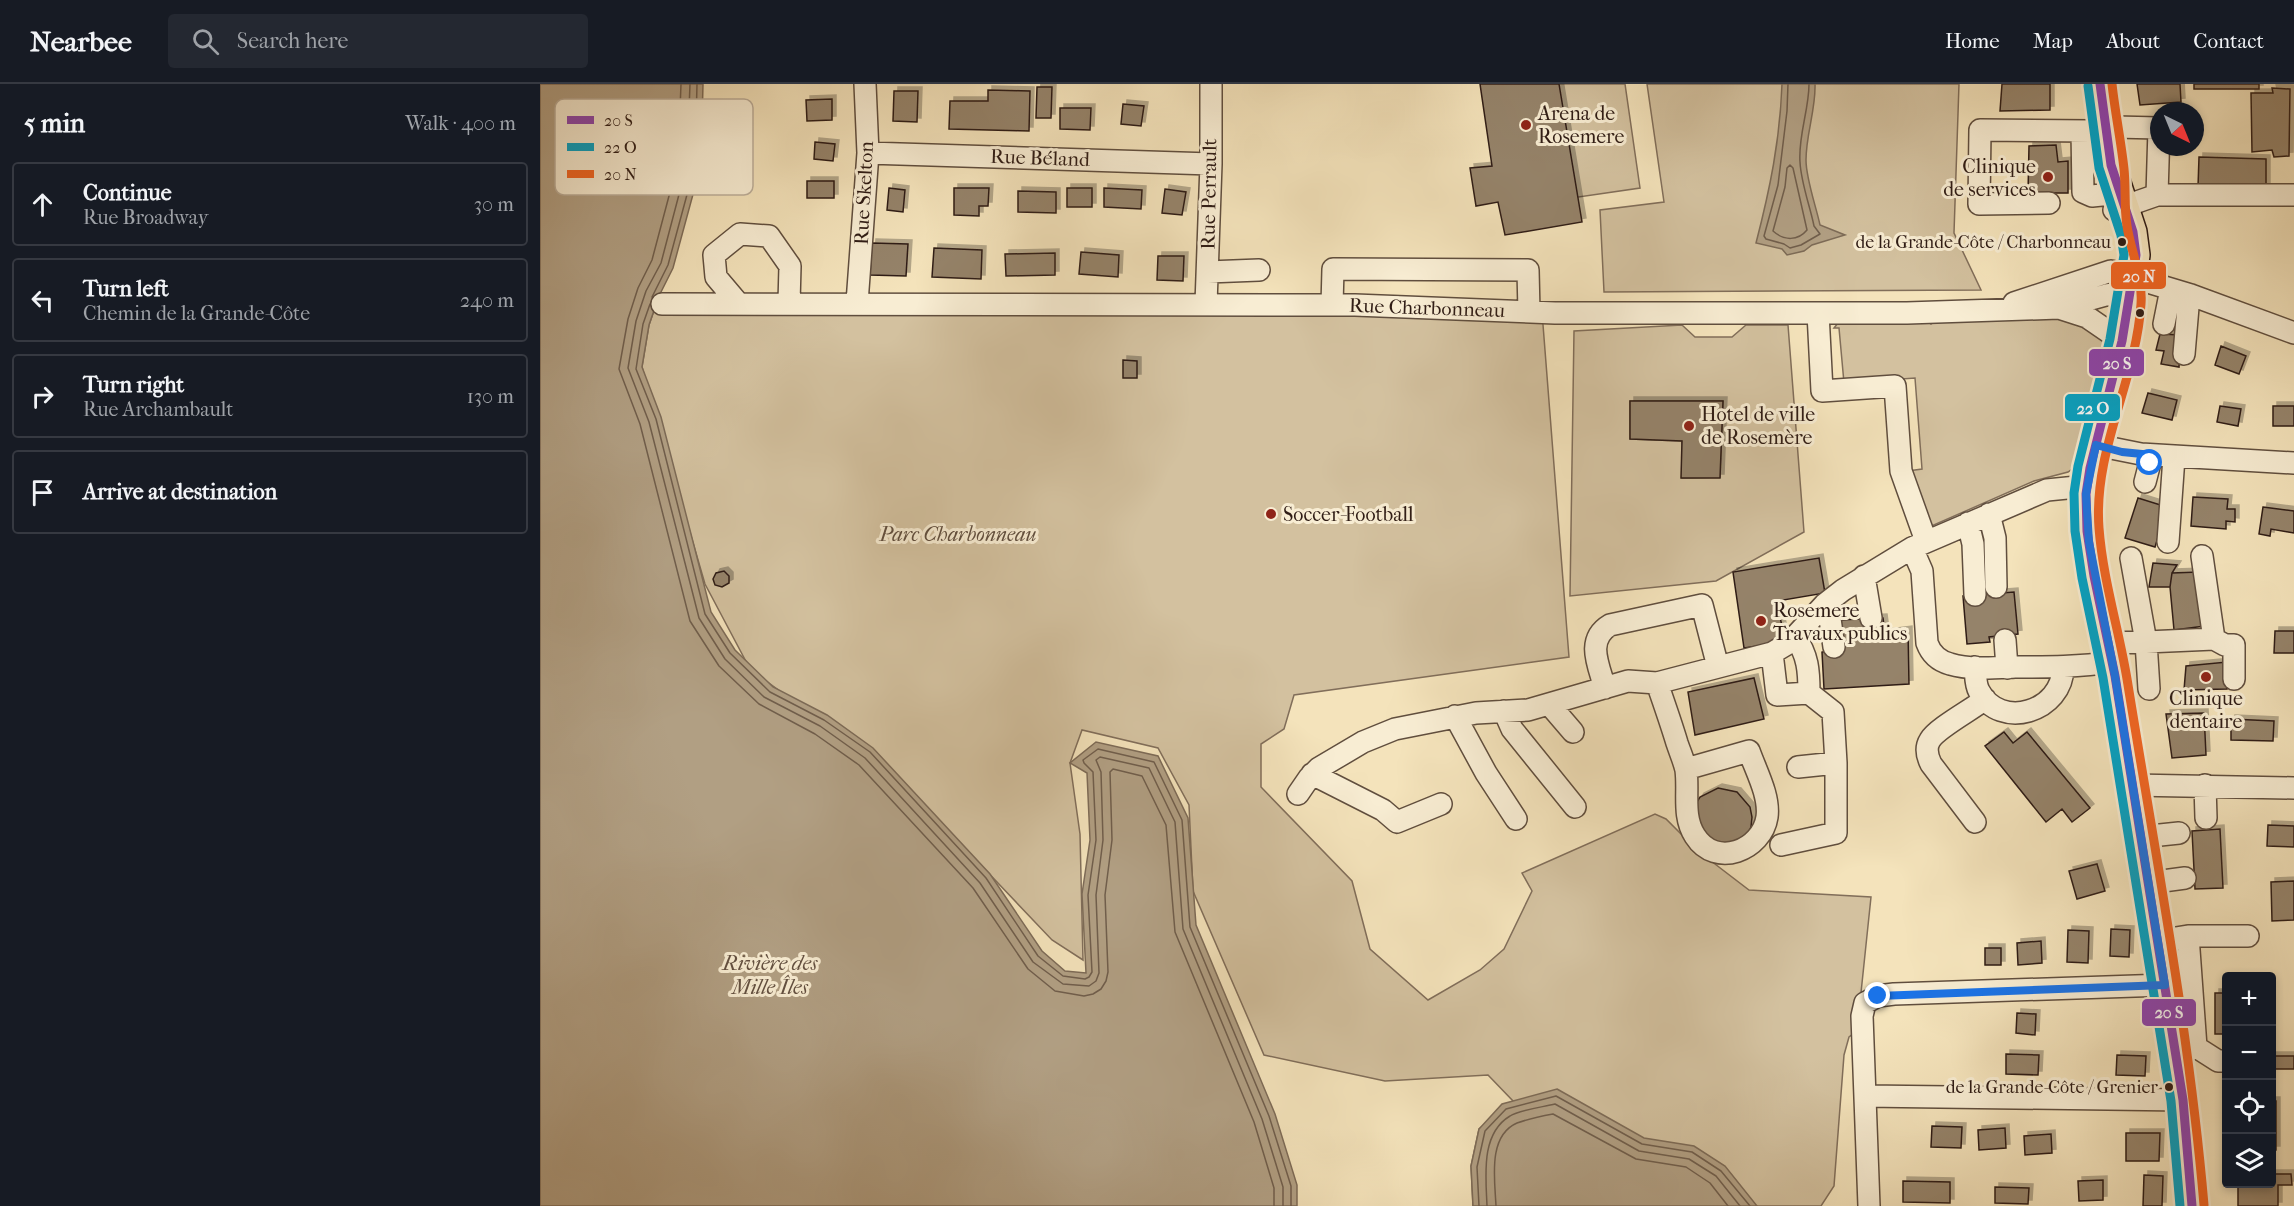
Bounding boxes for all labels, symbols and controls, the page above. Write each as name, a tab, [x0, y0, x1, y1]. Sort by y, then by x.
search box	[168, 14, 588, 68]
text: Nearbee	[30, 25, 132, 58]
icon: search	[189, 25, 222, 58]
text: Search here	[237, 28, 348, 54]
text: Home	[1945, 29, 2000, 53]
text: Map	[2033, 29, 2073, 53]
text: About	[2106, 29, 2160, 53]
text: Contact	[2193, 29, 2264, 53]
legend	[555, 99, 753, 195]
place label: Arena de Rosemere	[1537, 102, 1624, 148]
north arrow	[2150, 102, 2204, 156]
text: 5 min	[24, 108, 85, 139]
text: 20 S	[604, 111, 633, 130]
text: Walk · 400 m	[405, 112, 516, 135]
marker: Arena de Rosemere	[1519, 118, 1533, 132]
text: 22 O	[604, 138, 637, 157]
street label: Rue Perrault	[1197, 138, 1221, 250]
street label: Rue Skelton	[850, 140, 878, 245]
street label: Rue Béland	[990, 145, 1091, 171]
place label: Clinique de services	[1943, 155, 2036, 201]
text: 20 N	[604, 165, 637, 184]
marker: Clinique de services	[2041, 170, 2055, 184]
text: Continue	[83, 180, 172, 206]
icon: ahead	[26, 188, 59, 221]
text: 30 m	[474, 193, 514, 216]
text: Rue Broadway	[83, 206, 208, 229]
place label: de la Grande-Côte / Charbonneau	[1855, 232, 2111, 253]
marker: de la Grande-Côte / Charbonneau	[2116, 236, 2128, 248]
line badge: 20 N	[2110, 261, 2167, 290]
text: 20 N	[2123, 267, 2156, 286]
text: Turn left	[83, 276, 169, 302]
icon: left	[26, 284, 59, 317]
text: 240 m	[460, 289, 514, 312]
street label: Rue Charbonneau	[1349, 294, 1506, 322]
text: Chemin de la Grande-Côte	[83, 302, 310, 325]
unlabelled marker	[2134, 307, 2146, 319]
line badge: 20 S	[2088, 348, 2145, 377]
text: 20 S	[2103, 354, 2131, 373]
text: Turn right	[83, 372, 184, 398]
icon: right	[26, 380, 59, 413]
text: 130 m	[467, 385, 514, 408]
line badge: 22 O	[2064, 393, 2121, 422]
text: Rue Archambault	[83, 398, 233, 421]
text: 22 O	[2077, 399, 2110, 418]
place label: Hotel de ville de Rosemère	[1701, 403, 1815, 449]
marker: Hotel de ville de Rosemère	[1682, 419, 1696, 433]
route start	[2136, 449, 2162, 475]
icon: arrive	[26, 476, 59, 509]
text: Arrive at destination	[83, 479, 277, 505]
place label: Soccer-Football	[1283, 503, 1414, 526]
marker: Soccer-Football	[1264, 507, 1278, 521]
park label: Parc Charbonneau	[878, 523, 1037, 546]
place label: Rosemere Travaux publics	[1773, 599, 1907, 645]
marker: Rosemere Travaux publics	[1754, 614, 1768, 628]
marker: Clinique dentaire	[2199, 670, 2213, 684]
place label: Clinique dentaire	[2169, 687, 2243, 733]
water label: Rivière des Mille Îles	[721, 951, 818, 999]
map controls	[2222, 972, 2276, 1188]
button: +	[2222, 972, 2276, 1026]
route end	[1864, 982, 1890, 1008]
line badge: 20 S	[2141, 998, 2197, 1027]
text: 20 S	[2155, 1003, 2183, 1022]
button: −	[2222, 1026, 2276, 1080]
place label: de la Grande-Côte / Grenier	[1946, 1077, 2158, 1098]
button: locate	[2222, 1080, 2276, 1134]
marker: de la Grande-Côte / Grenier	[2163, 1081, 2175, 1093]
button: layers	[2222, 1134, 2276, 1188]

